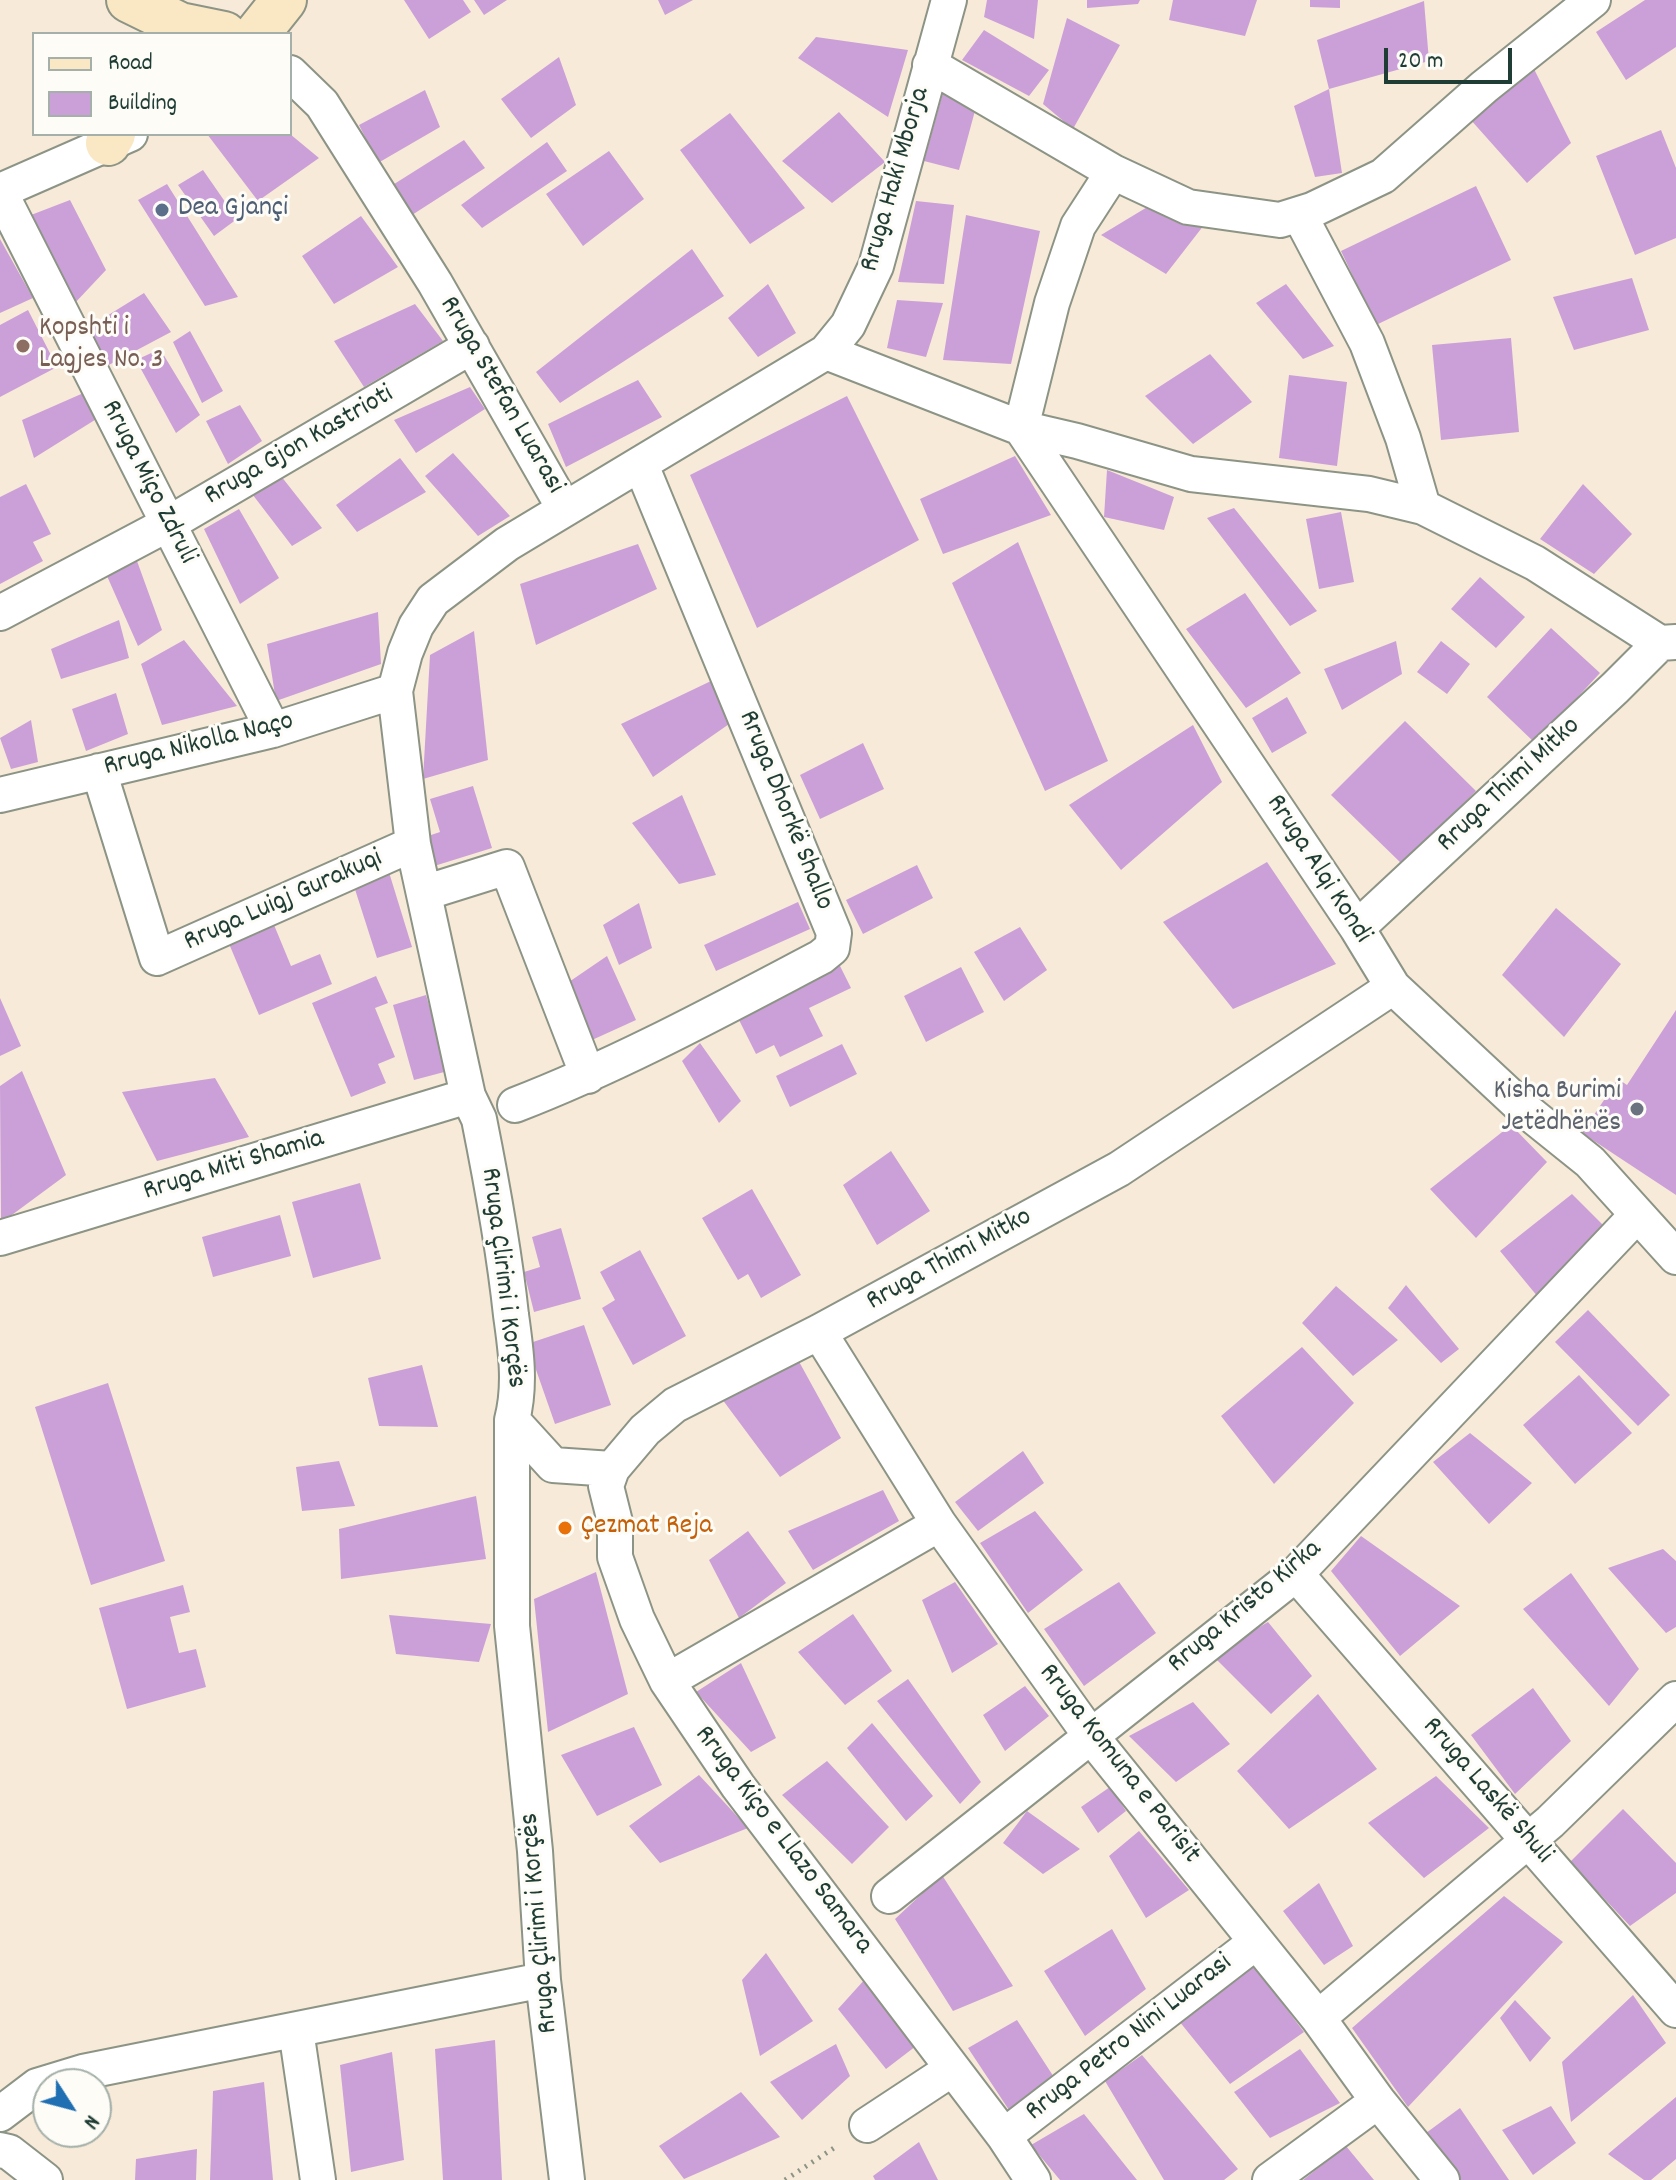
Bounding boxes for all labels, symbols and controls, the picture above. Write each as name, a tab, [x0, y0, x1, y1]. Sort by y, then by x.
legend	[32, 32, 292, 136]
scale bar	[1388, 32, 1516, 82]
text: 20 m	[1398, 45, 1444, 79]
text: Road	[108, 47, 153, 81]
street label: Rruga Haki Mborja	[855, 84, 939, 276]
text: Building	[108, 87, 177, 121]
place label: Dea Gjançi	[178, 193, 288, 227]
marker: Dea Gjançi	[153, 201, 171, 219]
street label: Rruga Stefan Luarasi	[430, 291, 570, 501]
place label: Kopshti i Lagjes No. 3	[39, 313, 163, 379]
marker: Kopshti i Lagjes No. 3	[14, 337, 32, 355]
street label: Rruga Gjon Kastrioti	[199, 379, 401, 515]
street label: Rruga Miço Zdruli	[91, 396, 203, 570]
street label: Rruga Nikolla Naço	[101, 706, 297, 786]
street label: Rruga Dhorkë Shallo	[729, 706, 839, 916]
street label: Rruga Thimi Mitko	[1431, 711, 1589, 861]
street label: Rruga Alqi Kondi	[1256, 789, 1378, 951]
street label: Rruga Luigj Gurakuqi	[180, 843, 388, 961]
place label: Kisha Burimi Jetëdhënës	[1494, 1076, 1621, 1142]
marker: Kisha Burimi Jetëdhënës	[1628, 1100, 1646, 1118]
street label: Rruga Miti Shamia	[140, 1124, 328, 1210]
street label: Rruga Çlirimi i Korçës	[471, 1166, 531, 1390]
street label: Rruga Thimi Mitko	[862, 1202, 1038, 1320]
place label: Çezmat Reja	[581, 1511, 712, 1545]
marker: Çezmat Reja	[556, 1519, 574, 1537]
street label: Rruga Kristo Kirka	[1162, 1534, 1330, 1682]
street label: Rruga Komuna e Parisit	[1030, 1658, 1206, 1872]
street label: Rruga Laskë Shuli	[1413, 1712, 1559, 1872]
street label: Rruga Kiço e Llazo Samara	[685, 1720, 879, 1962]
street label: Rruga Çlirimi i Korçës	[515, 1811, 567, 2035]
street label: Rruga Petro Nini Luarasi	[1020, 1948, 1240, 2130]
north arrow	[32, 2068, 112, 2148]
text: N	[74, 2108, 106, 2135]

